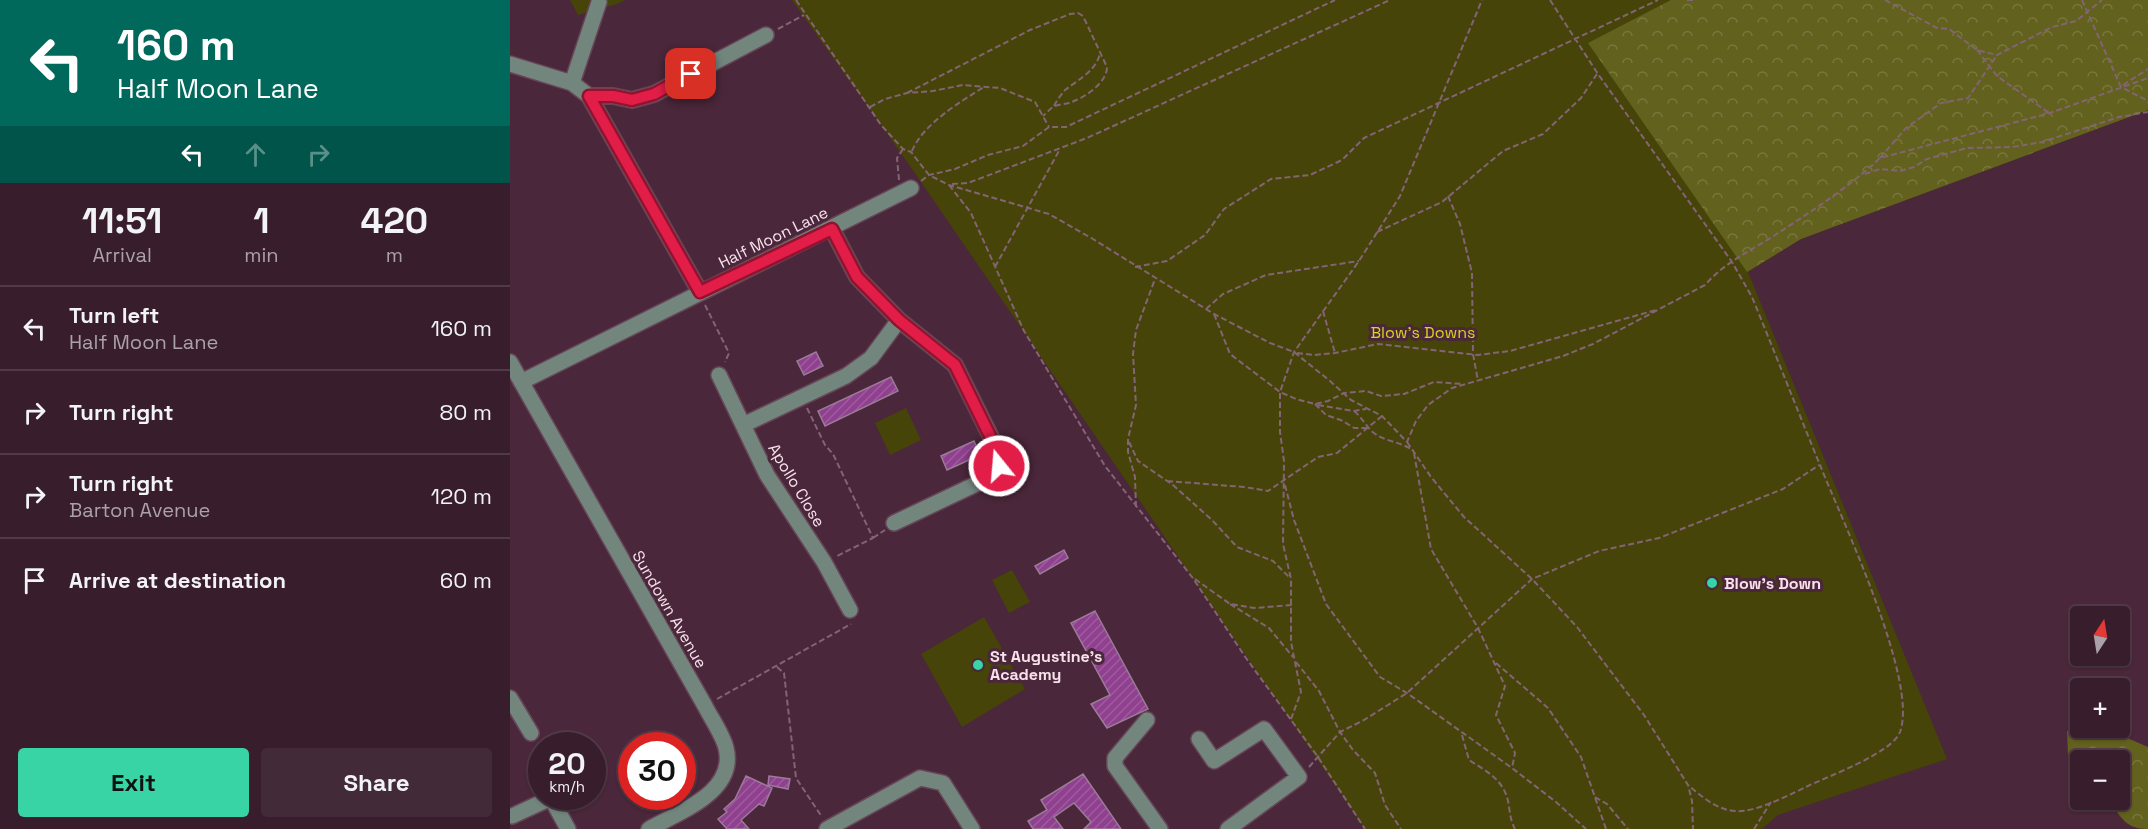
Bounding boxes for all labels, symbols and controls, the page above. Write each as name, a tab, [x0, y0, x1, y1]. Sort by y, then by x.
text: 160 m	[117, 19, 236, 72]
icon: left	[18, 24, 96, 102]
pin	[665, 48, 716, 99]
icon: arrive	[674, 57, 707, 90]
text: Half Moon Lane	[117, 71, 319, 106]
icon: left	[176, 138, 209, 171]
icon: ahead	[239, 138, 272, 171]
icon: right	[302, 138, 335, 171]
text: 11:51	[82, 198, 162, 244]
text: 1	[253, 198, 270, 244]
text: 420	[361, 198, 428, 244]
street label: Half Moon Lane	[715, 202, 832, 273]
text: Arrival	[92, 242, 152, 268]
text: min	[244, 242, 279, 268]
text: m	[386, 242, 403, 268]
text: Turn left	[69, 301, 159, 329]
icon: left	[18, 312, 51, 345]
text: 160 m	[431, 314, 492, 342]
park label: Blow's Downs	[1371, 322, 1475, 343]
text: Half Moon Lane	[69, 329, 218, 355]
icon: right	[18, 396, 51, 429]
text: Turn right	[69, 398, 174, 426]
text: 80 m	[440, 398, 492, 426]
position arrow	[967, 434, 1031, 498]
street label: Apollo Close	[763, 440, 830, 531]
text: Turn right	[69, 469, 174, 497]
icon: right	[18, 480, 51, 513]
text: 120 m	[431, 482, 492, 510]
text: Barton Avenue	[69, 497, 210, 523]
street label: Sundown Avenue	[627, 547, 712, 672]
icon: arrive	[18, 564, 51, 597]
text: Arrive at destination	[69, 566, 286, 594]
text: 60 m	[440, 566, 492, 594]
place label: Blow's Down	[1724, 573, 1821, 594]
marker: Blow's Down	[1705, 576, 1719, 590]
north arrow	[2070, 606, 2130, 666]
map controls	[2070, 606, 2130, 810]
place label: St Augustine's Academy	[990, 646, 1102, 685]
marker: St Augustine's Academy	[971, 658, 985, 672]
button: +	[2070, 678, 2130, 738]
speed limit sign: 30	[618, 732, 696, 810]
text: 20	[548, 744, 586, 783]
button: Exit	[18, 748, 249, 817]
button: Share	[261, 748, 492, 817]
button: −	[2070, 750, 2130, 810]
text: km/h	[549, 777, 585, 796]

